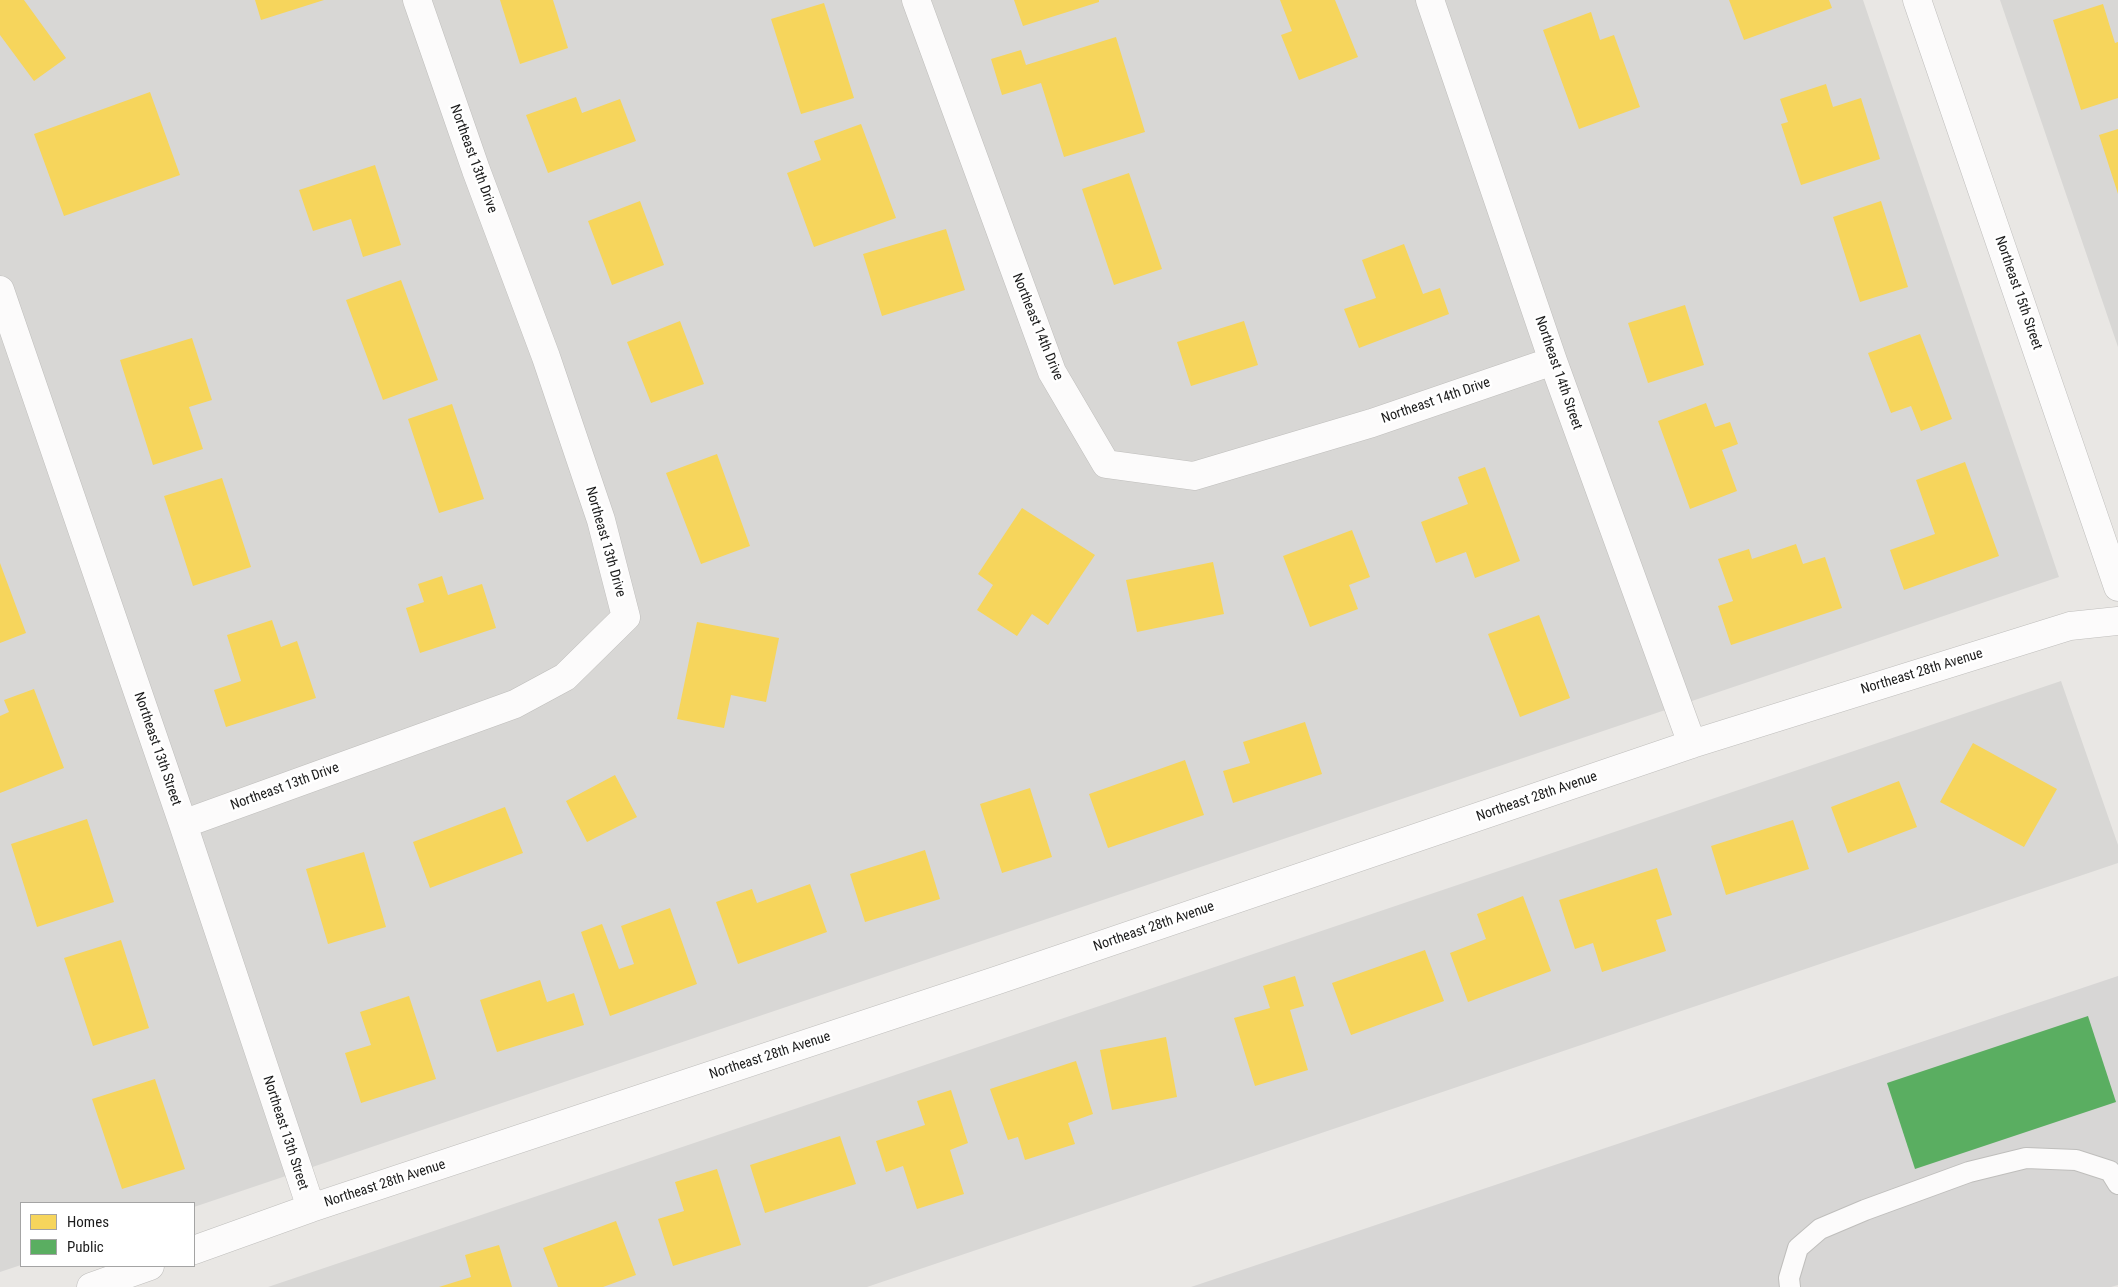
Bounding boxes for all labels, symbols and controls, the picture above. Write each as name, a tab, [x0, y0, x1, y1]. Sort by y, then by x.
street label: Northeast 13th Drive	[446, 103, 500, 215]
street label: Northeast 15th Street	[1991, 234, 2045, 352]
street label: Northeast 14th Drive	[1008, 271, 1066, 383]
street label: Northeast 14th Street	[1531, 314, 1585, 432]
street label: Northeast 14th Drive	[1379, 374, 1493, 428]
street label: Northeast 13th Drive	[581, 485, 629, 599]
street label: Northeast 28th Avenue	[1859, 645, 1985, 699]
street label: Northeast 13th Street	[130, 690, 184, 808]
street label: Northeast 13th Drive	[229, 760, 341, 814]
street label: Northeast 28th Avenue	[1474, 768, 1600, 826]
street label: Northeast 28th Avenue	[1091, 898, 1217, 956]
street label: Northeast 28th Avenue	[707, 1028, 833, 1084]
street label: Northeast 13th Street	[259, 1074, 311, 1192]
street label: Northeast 28th Avenue	[322, 1156, 448, 1212]
legend	[20, 1202, 195, 1267]
text: Homes	[67, 1213, 109, 1231]
text: Public	[67, 1238, 104, 1256]

